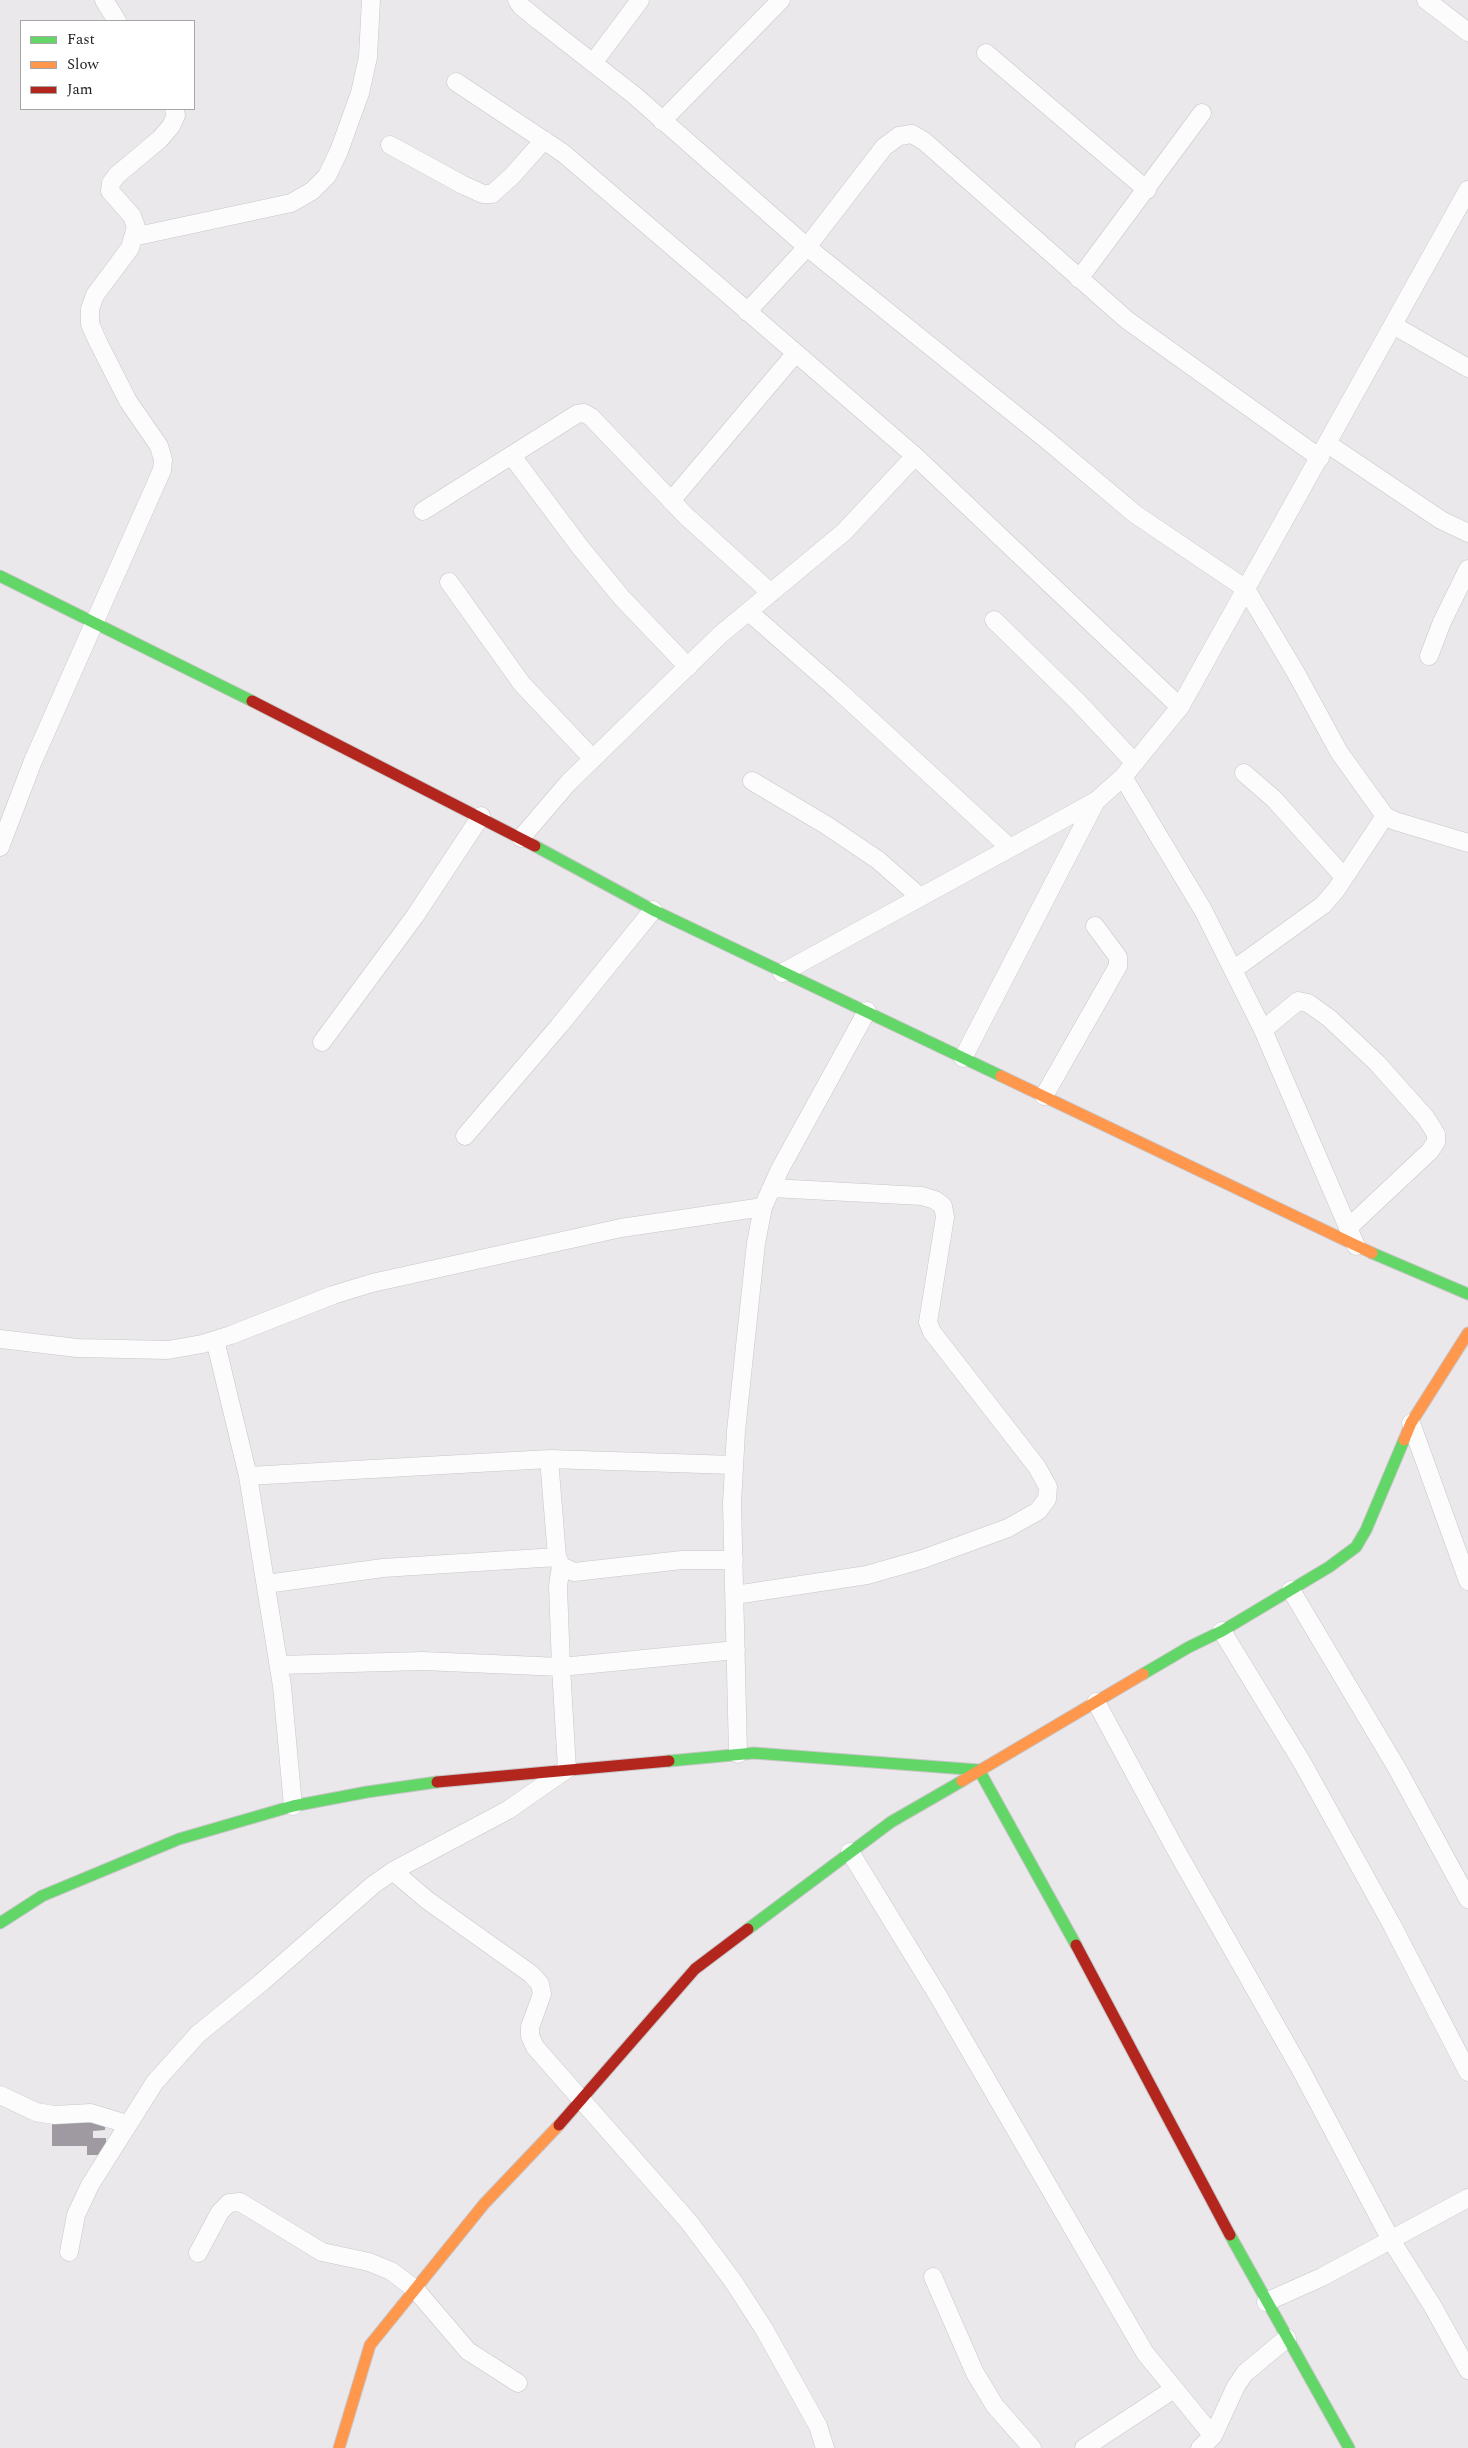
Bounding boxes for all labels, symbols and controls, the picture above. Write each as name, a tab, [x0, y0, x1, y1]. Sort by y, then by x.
legend	[20, 20, 195, 110]
text: Fast	[67, 28, 95, 51]
text: Slow	[67, 53, 99, 76]
text: Jam	[67, 78, 93, 101]

